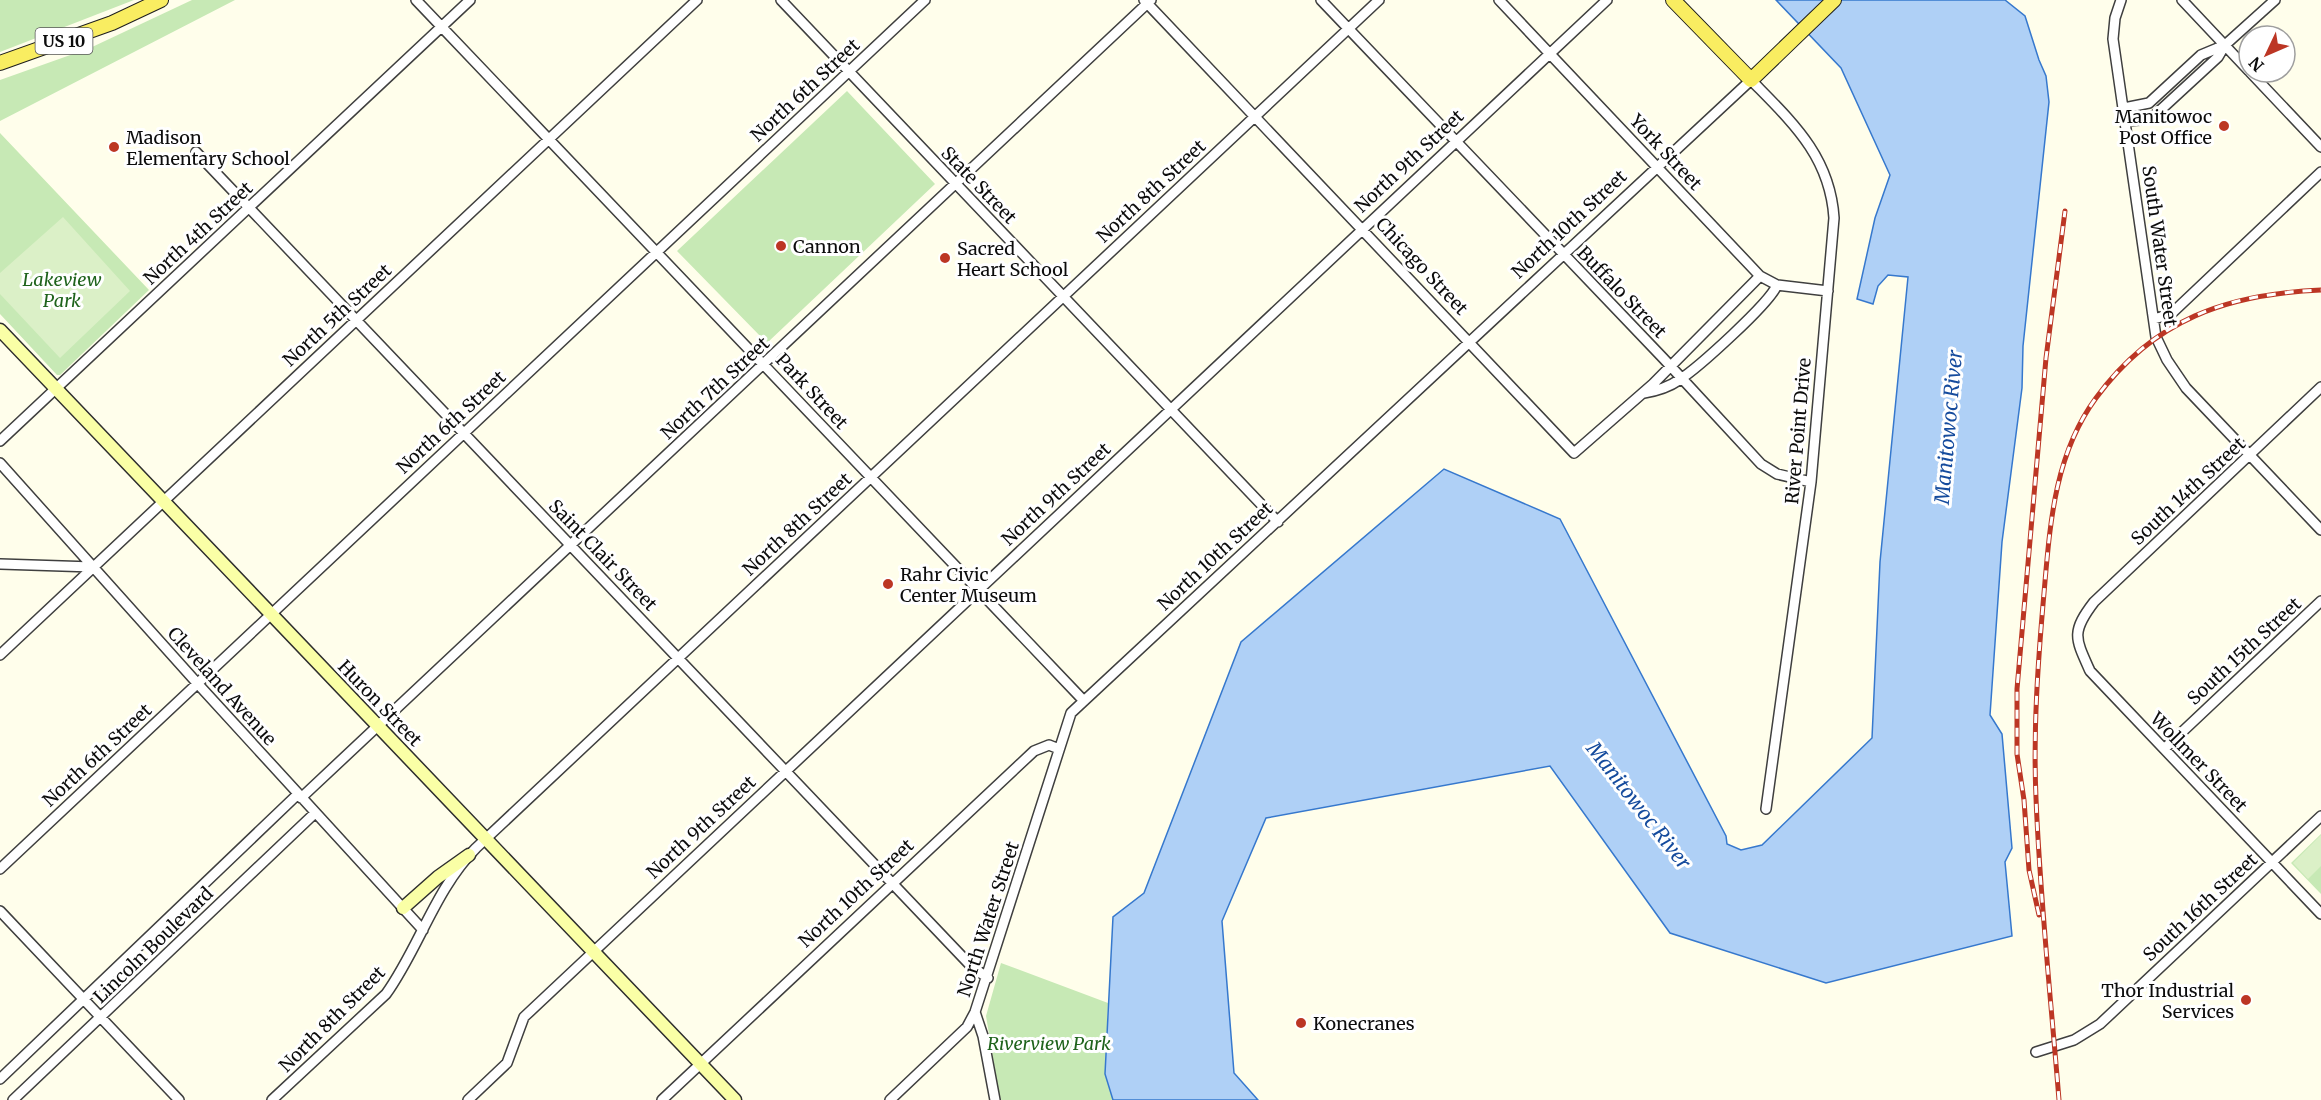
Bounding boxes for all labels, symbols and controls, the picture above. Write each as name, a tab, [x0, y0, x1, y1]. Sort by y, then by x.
north arrow	[2237, 24, 2297, 84]
road number: US 10	[36, 28, 92, 54]
street label: North 6th Street	[746, 34, 864, 146]
text: N	[2244, 53, 2268, 76]
street label: North 9th Street	[1350, 105, 1468, 217]
place label: Manitowoc Post Office	[2115, 105, 2212, 149]
street label: York Street	[1624, 109, 1707, 195]
marker: Manitowoc Post Office	[2217, 119, 2231, 133]
place label: Madison Elementary School	[126, 126, 290, 170]
street label: North 8th Street	[1092, 135, 1210, 247]
marker: Madison Elementary School	[107, 140, 121, 154]
street label: State Street	[936, 141, 1022, 229]
street label: South Water Street	[2137, 164, 2183, 328]
street label: North 10th Street	[1507, 165, 1631, 283]
street label: North 4th Street	[139, 177, 257, 289]
street label: Chicago Street	[1371, 212, 1473, 320]
place label: Cannon	[793, 235, 861, 258]
place label: Sacred Heart School	[957, 237, 1069, 281]
marker: Cannon	[774, 239, 788, 253]
street label: Buffalo Street	[1573, 241, 1671, 343]
marker: Sacred Heart School	[938, 251, 952, 265]
street label: North 5th Street	[278, 259, 396, 371]
park label: Lakeview Park	[23, 268, 102, 312]
street label: North 7th Street	[656, 332, 774, 444]
street label: Park Street	[771, 348, 853, 434]
water label: Manitowoc River	[1929, 348, 1967, 506]
street label: River Point Drive	[1780, 357, 1816, 505]
street label: North 6th Street	[392, 366, 510, 478]
street label: South 14th Street	[2126, 432, 2250, 550]
street label: North 9th Street	[997, 438, 1115, 550]
street label: North 8th Street	[738, 468, 856, 580]
street label: Saint Clair Street	[544, 494, 662, 616]
street label: North 10th Street	[1153, 497, 1277, 615]
place label: Rahr Civic Center Museum	[900, 563, 1037, 607]
marker: Rahr Civic Center Museum	[881, 577, 895, 591]
street label: South 15th Street	[2182, 592, 2306, 710]
street label: Cleveland Avenue	[163, 622, 281, 750]
street label: Huron Street	[333, 655, 427, 751]
street label: North 6th Street	[38, 699, 156, 811]
street label: Wollmer Street	[2145, 707, 2252, 817]
water label: Manitowoc River	[1581, 736, 1697, 874]
street label: North 9th Street	[642, 771, 760, 883]
street label: North 10th Street	[794, 834, 918, 952]
street label: North Water Street	[952, 838, 1024, 1000]
street label: South 16th Street	[2138, 848, 2262, 966]
street label: Lincoln Boulevard	[88, 882, 218, 1008]
street label: North 8th Street	[274, 961, 390, 1077]
place label: Thor Industrial Services	[2101, 979, 2234, 1023]
marker: Thor Industrial Services	[2239, 993, 2253, 1007]
place label: Konecranes	[1313, 1012, 1415, 1035]
marker: Konecranes	[1294, 1016, 1308, 1030]
park label: Riverview Park	[987, 1032, 1111, 1055]

